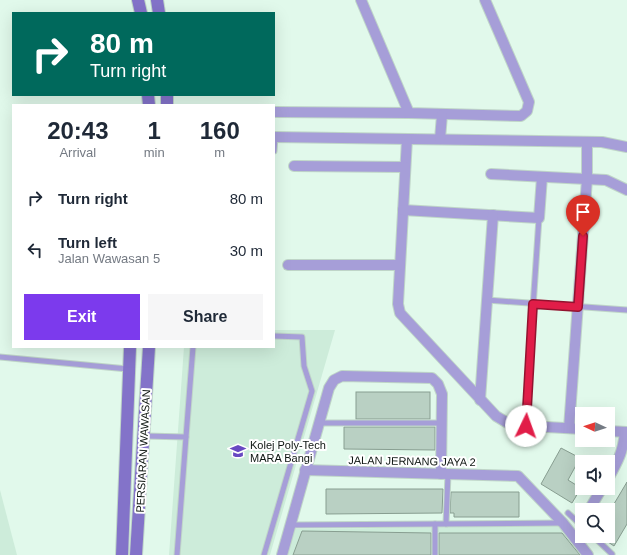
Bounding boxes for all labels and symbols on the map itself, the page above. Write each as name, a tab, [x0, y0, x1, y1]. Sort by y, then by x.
pin	[566, 195, 600, 236]
street label: PERSIARAN WAWASAN	[134, 389, 152, 513]
position arrow	[505, 405, 547, 447]
north arrow	[575, 407, 615, 447]
place label: Kolej Poly-Tech MARA Bangi	[250, 439, 326, 464]
school or university icon: Kolej Poly-Tech MARA Bangi	[229, 442, 247, 460]
street label: JALAN JERNANG JAYA 2	[348, 454, 476, 468]

